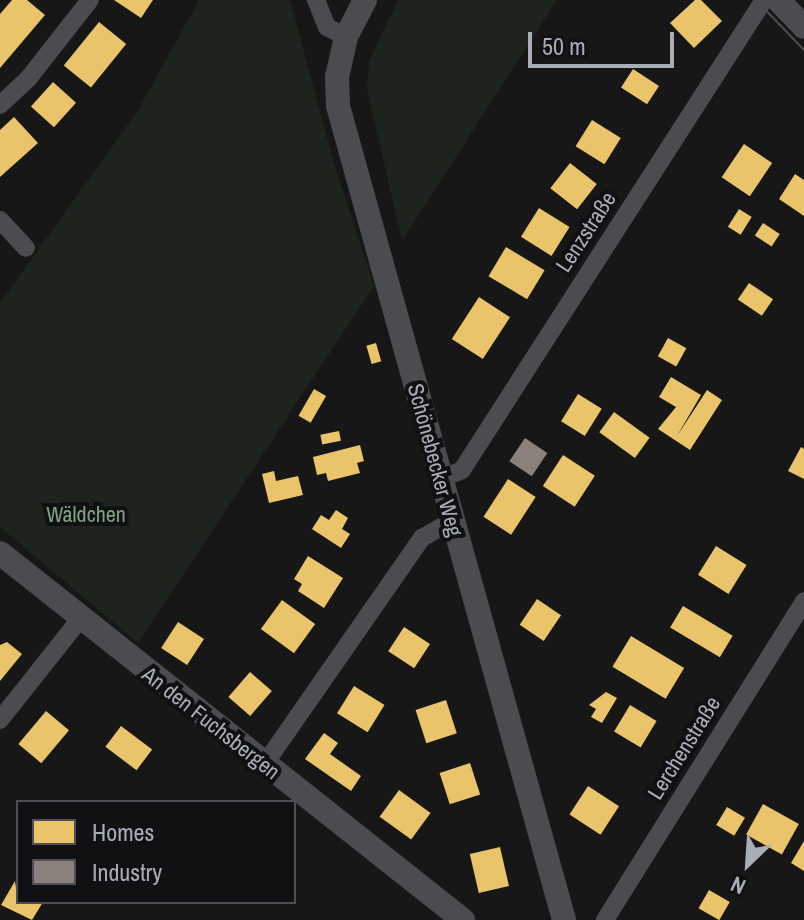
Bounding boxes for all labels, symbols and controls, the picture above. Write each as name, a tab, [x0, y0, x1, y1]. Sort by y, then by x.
scale bar	[532, 16, 678, 66]
text: 50 m	[542, 30, 586, 62]
street label: Lenzstraße	[550, 187, 622, 277]
street label: Schönebecker Weg	[402, 381, 468, 539]
park label: Wäldchen	[46, 502, 126, 528]
street label: An den Fuchsbergen	[137, 661, 285, 785]
street label: Lerchenstraße	[642, 692, 726, 804]
legend	[16, 800, 296, 904]
text: Homes	[92, 816, 154, 848]
north arrow	[708, 824, 788, 904]
text: Industry	[92, 856, 162, 888]
text: N	[726, 869, 750, 902]

